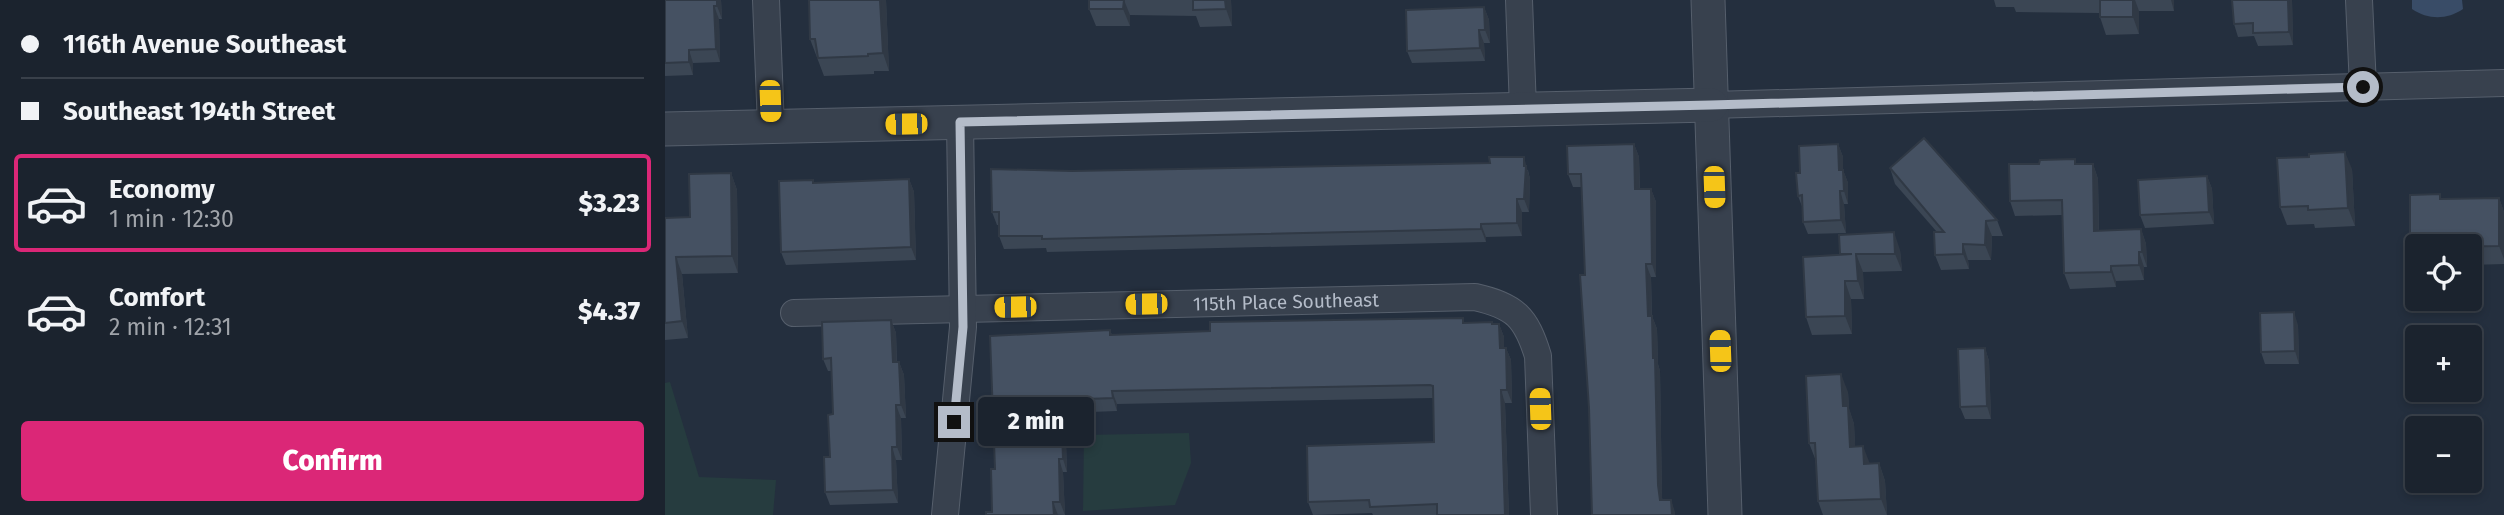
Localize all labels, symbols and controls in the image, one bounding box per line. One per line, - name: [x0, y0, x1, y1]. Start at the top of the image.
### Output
- text: 116th Avenue Southeast: [63, 29, 346, 60]
- route start: [2347, 71, 2379, 103]
- car: [759, 80, 782, 122]
- text: Southeast 194th Street: [63, 96, 335, 127]
- car: [885, 113, 928, 135]
- car: [1703, 166, 1726, 208]
- icon: car: [25, 172, 88, 235]
- text: Economy: [109, 174, 215, 205]
- text: $3.23: [579, 188, 640, 219]
- text: 1 min · 12:30: [109, 205, 234, 233]
- map controls: [2405, 234, 2482, 493]
- button: locate: [2405, 234, 2482, 311]
- icon: car: [25, 280, 88, 343]
- text: Comfort: [109, 282, 205, 313]
- street label: 115th Place Southeast: [1193, 288, 1379, 316]
- car: [1125, 293, 1168, 315]
- text: $4.37: [578, 296, 640, 327]
- car: [994, 296, 1037, 318]
- text: 2 min · 12:31: [109, 313, 232, 341]
- button: +: [2405, 325, 2482, 402]
- car: [1709, 330, 1732, 372]
- car: [1529, 388, 1552, 430]
- callout: 2 min: [979, 398, 1094, 446]
- route end: [938, 406, 970, 438]
- text: 2 min: [1008, 407, 1064, 435]
- button: −: [2405, 416, 2482, 493]
- button: Confirm: [21, 421, 644, 501]

